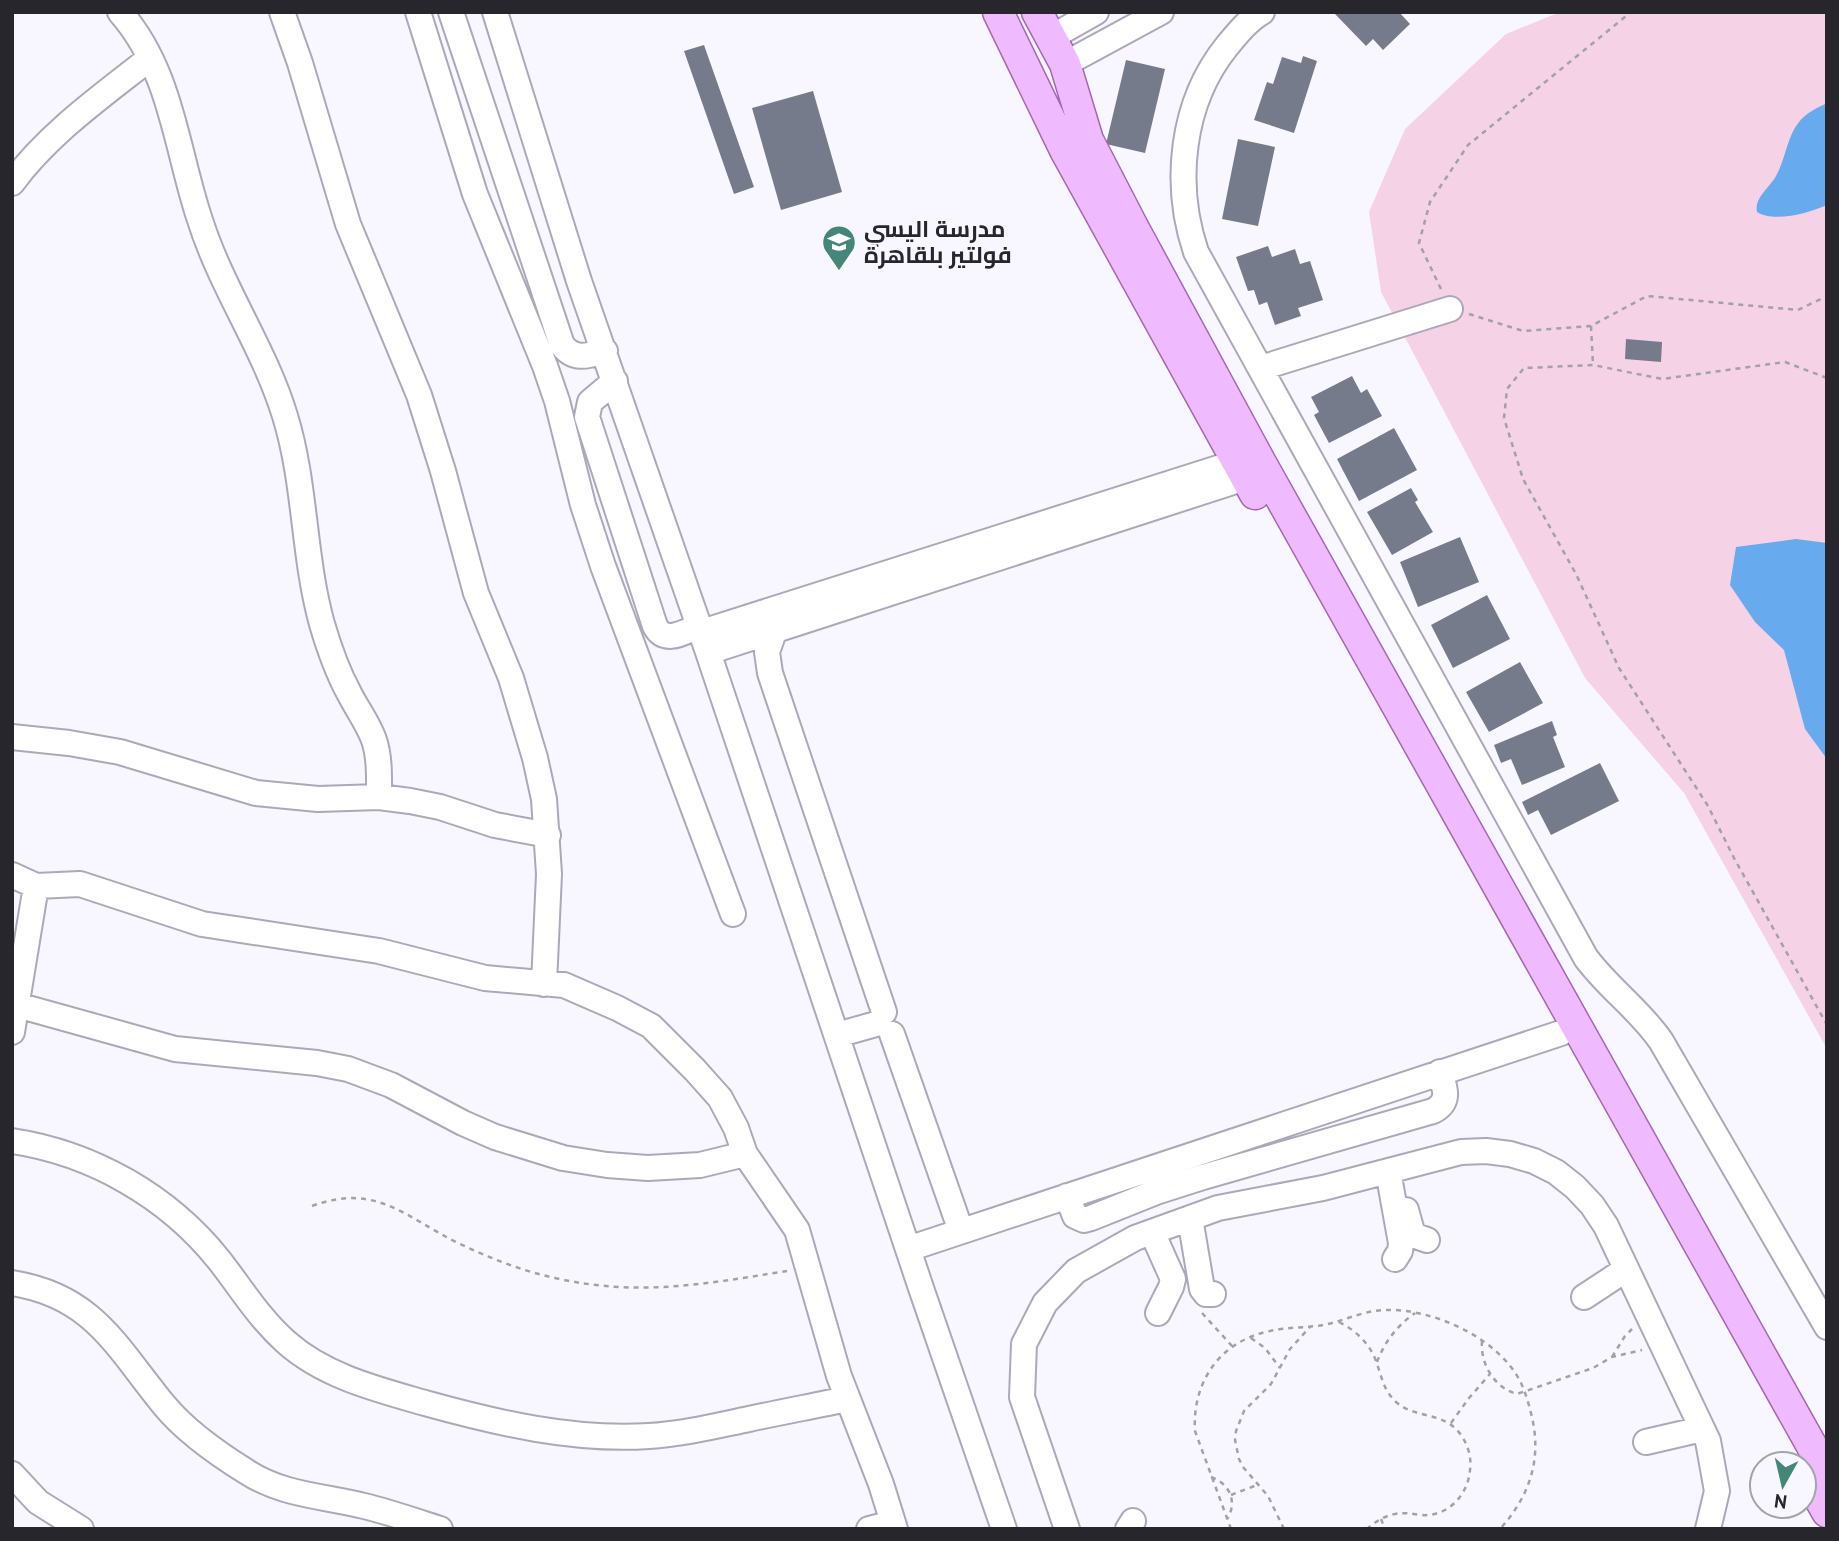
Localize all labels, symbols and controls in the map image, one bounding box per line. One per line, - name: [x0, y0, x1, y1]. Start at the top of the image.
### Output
- place label: مدرسة اليسي فولتير بلقاهرة: [864, 214, 1012, 269]
- school or university icon: مدرسة اليسي فولتير بلقاهرة: [820, 223, 858, 272]
- north arrow: [1748, 1450, 1818, 1520]
- text: N: [1773, 1489, 1788, 1515]

